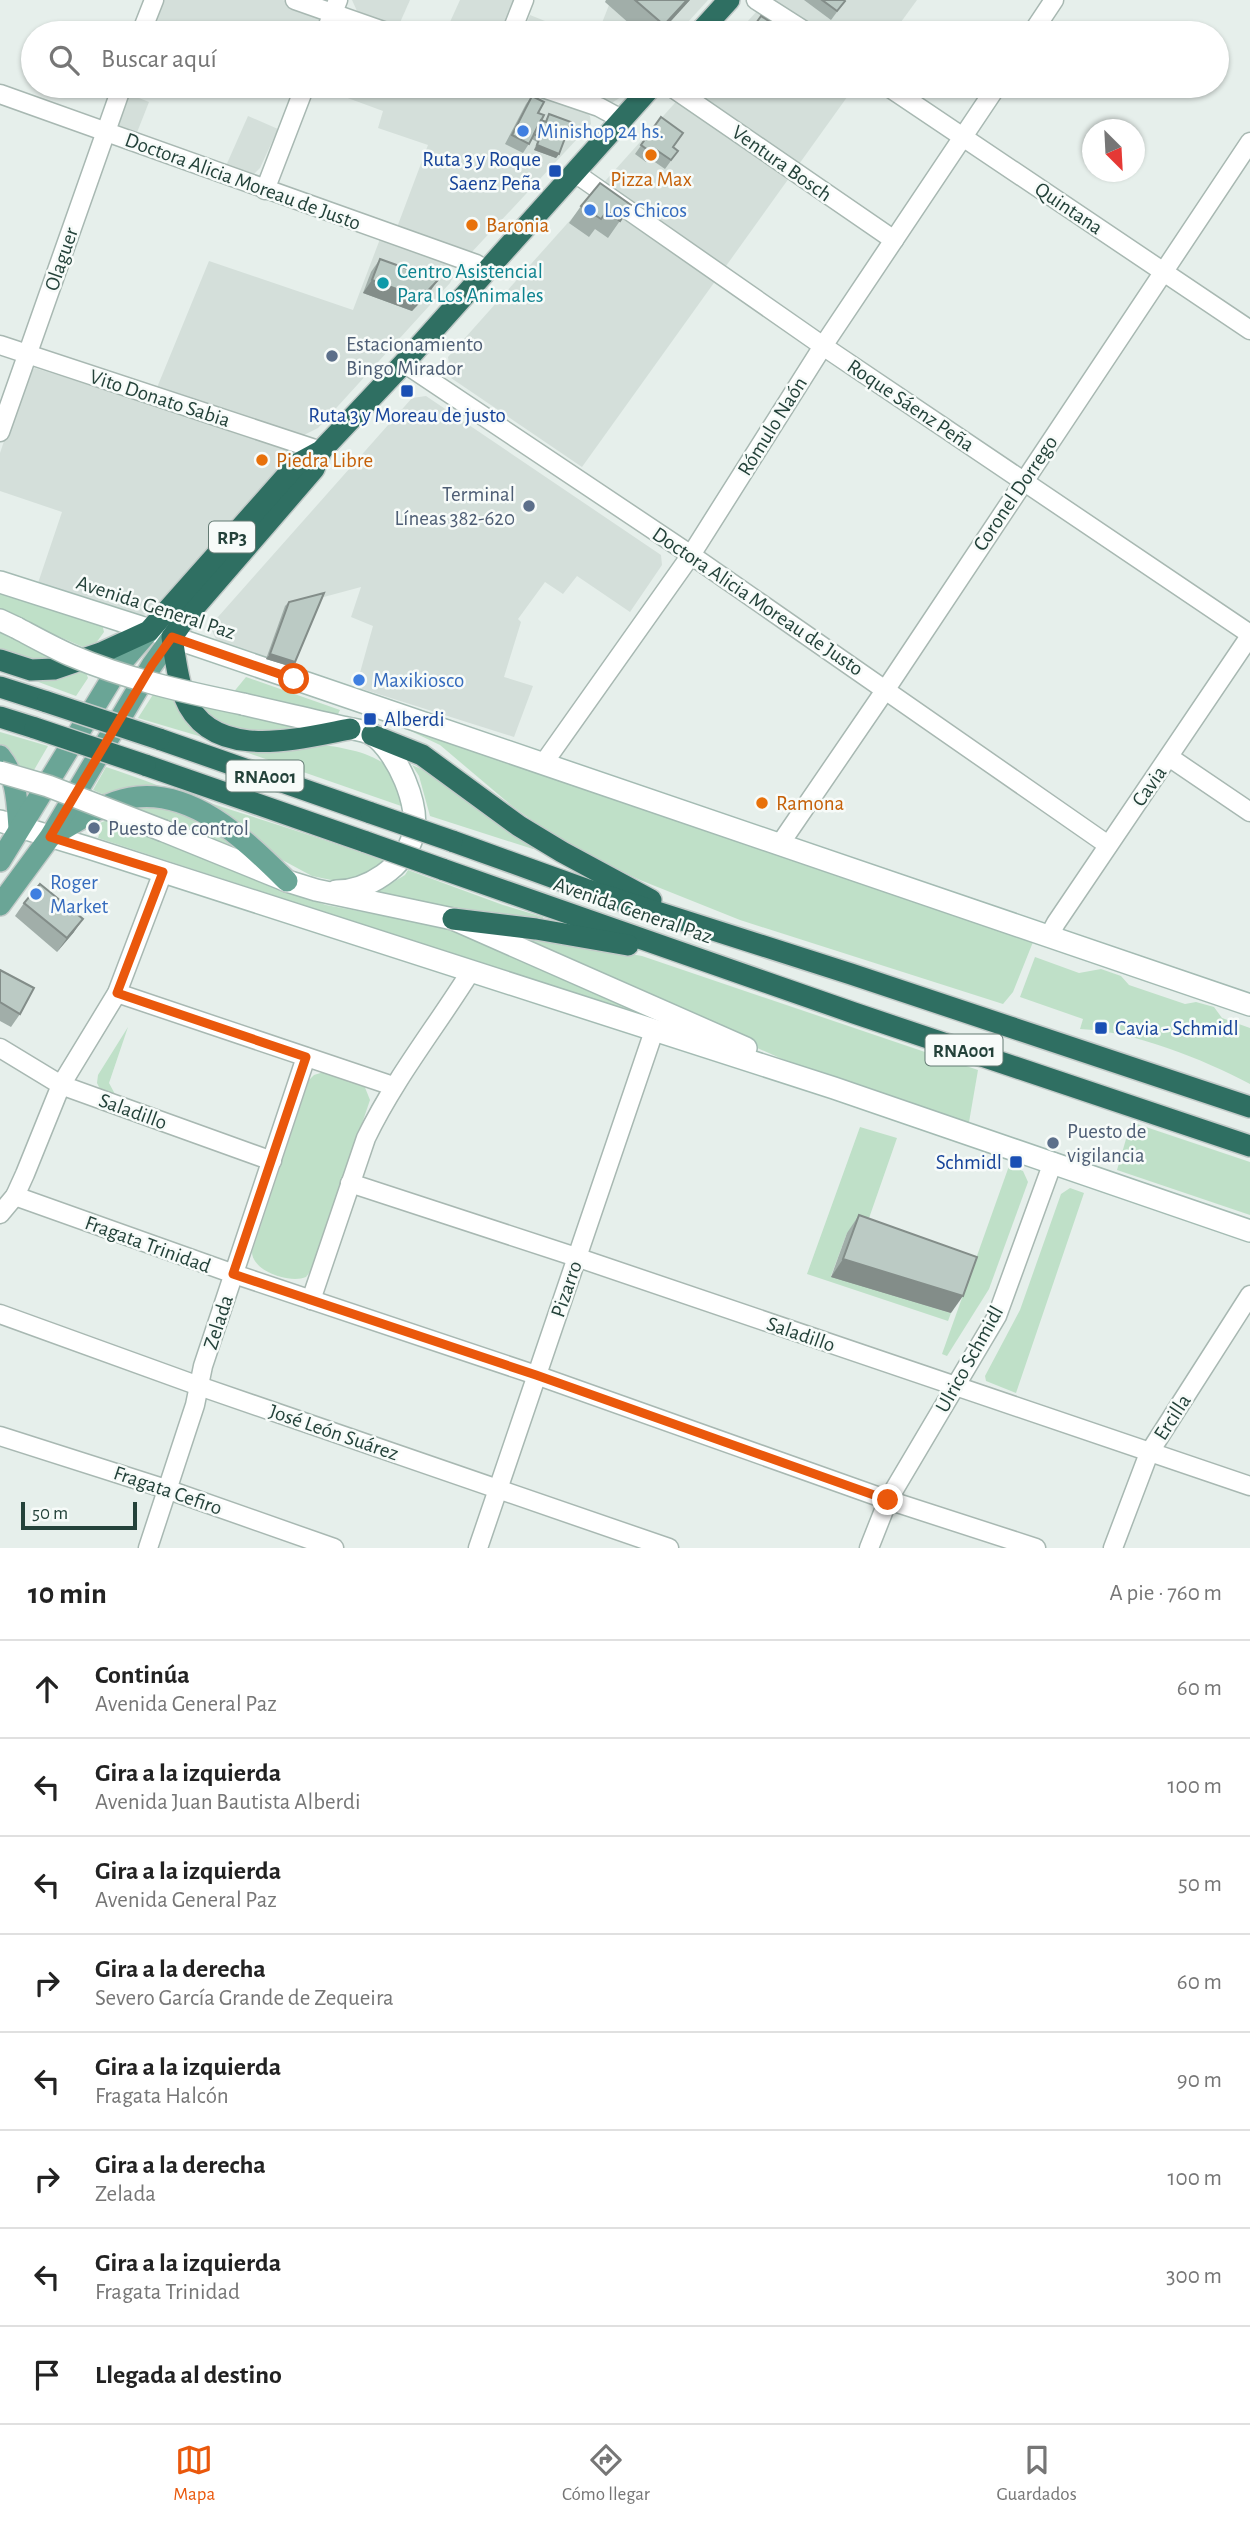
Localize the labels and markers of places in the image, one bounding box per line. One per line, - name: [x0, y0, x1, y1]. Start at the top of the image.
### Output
- place label: Minishop 24 hs.: [537, 121, 664, 142]
- marker: Minishop 24 hs.: [515, 123, 531, 139]
- marker: Pizza Max: [643, 147, 659, 163]
- place label: Ruta 3 y Roque Saenz Peña: [422, 149, 541, 194]
- marker: Ruta 3 y Roque Saenz Peña: [547, 163, 563, 179]
- place label: Pizza Max: [610, 169, 692, 190]
- place label: Los Chicos: [604, 200, 687, 221]
- marker: Los Chicos: [582, 202, 598, 218]
- place label: Baronia: [486, 215, 550, 236]
- marker: Baronia: [464, 217, 480, 233]
- place label: Centro Asistencial Para Los Animales: [397, 261, 544, 306]
- marker: Centro Asistencial Para Los Animales: [375, 275, 391, 291]
- place label: Estacionamiento Bingo Mirador: [346, 334, 483, 379]
- marker: Estacionamiento Bingo Mirador: [324, 348, 340, 364]
- marker: Ruta 3 y Moreau de justo: [399, 383, 415, 399]
- place label: Ruta 3 y Moreau de justo: [308, 405, 506, 426]
- place label: Piedra Libre: [276, 450, 373, 471]
- marker: Piedra Libre: [254, 452, 270, 468]
- place label: Terminal Líneas 382-620: [395, 484, 515, 529]
- marker: Terminal Líneas 382-620: [521, 498, 537, 514]
- place label: Maxikiosco: [373, 670, 464, 691]
- marker: Maxikiosco: [351, 672, 367, 688]
- place label: Alberdi: [384, 709, 445, 730]
- marker: Alberdi: [362, 711, 378, 727]
- place label: Ramona: [776, 793, 844, 814]
- marker: Ramona: [754, 795, 770, 811]
- place label: Puesto de control: [108, 818, 249, 839]
- marker: Puesto de control: [86, 820, 102, 836]
- place label: Roger Market: [50, 872, 109, 917]
- marker: Roger Market: [28, 886, 44, 902]
- place label: Cavia - Schmidl: [1115, 1018, 1239, 1039]
- marker: Cavia - Schmidl: [1093, 1020, 1109, 1036]
- place label: Puesto de vigilancia: [1067, 1121, 1147, 1166]
- marker: Puesto de vigilancia: [1045, 1135, 1061, 1151]
- place label: Schmidl: [936, 1152, 1002, 1173]
- marker: Schmidl: [1008, 1154, 1024, 1170]

